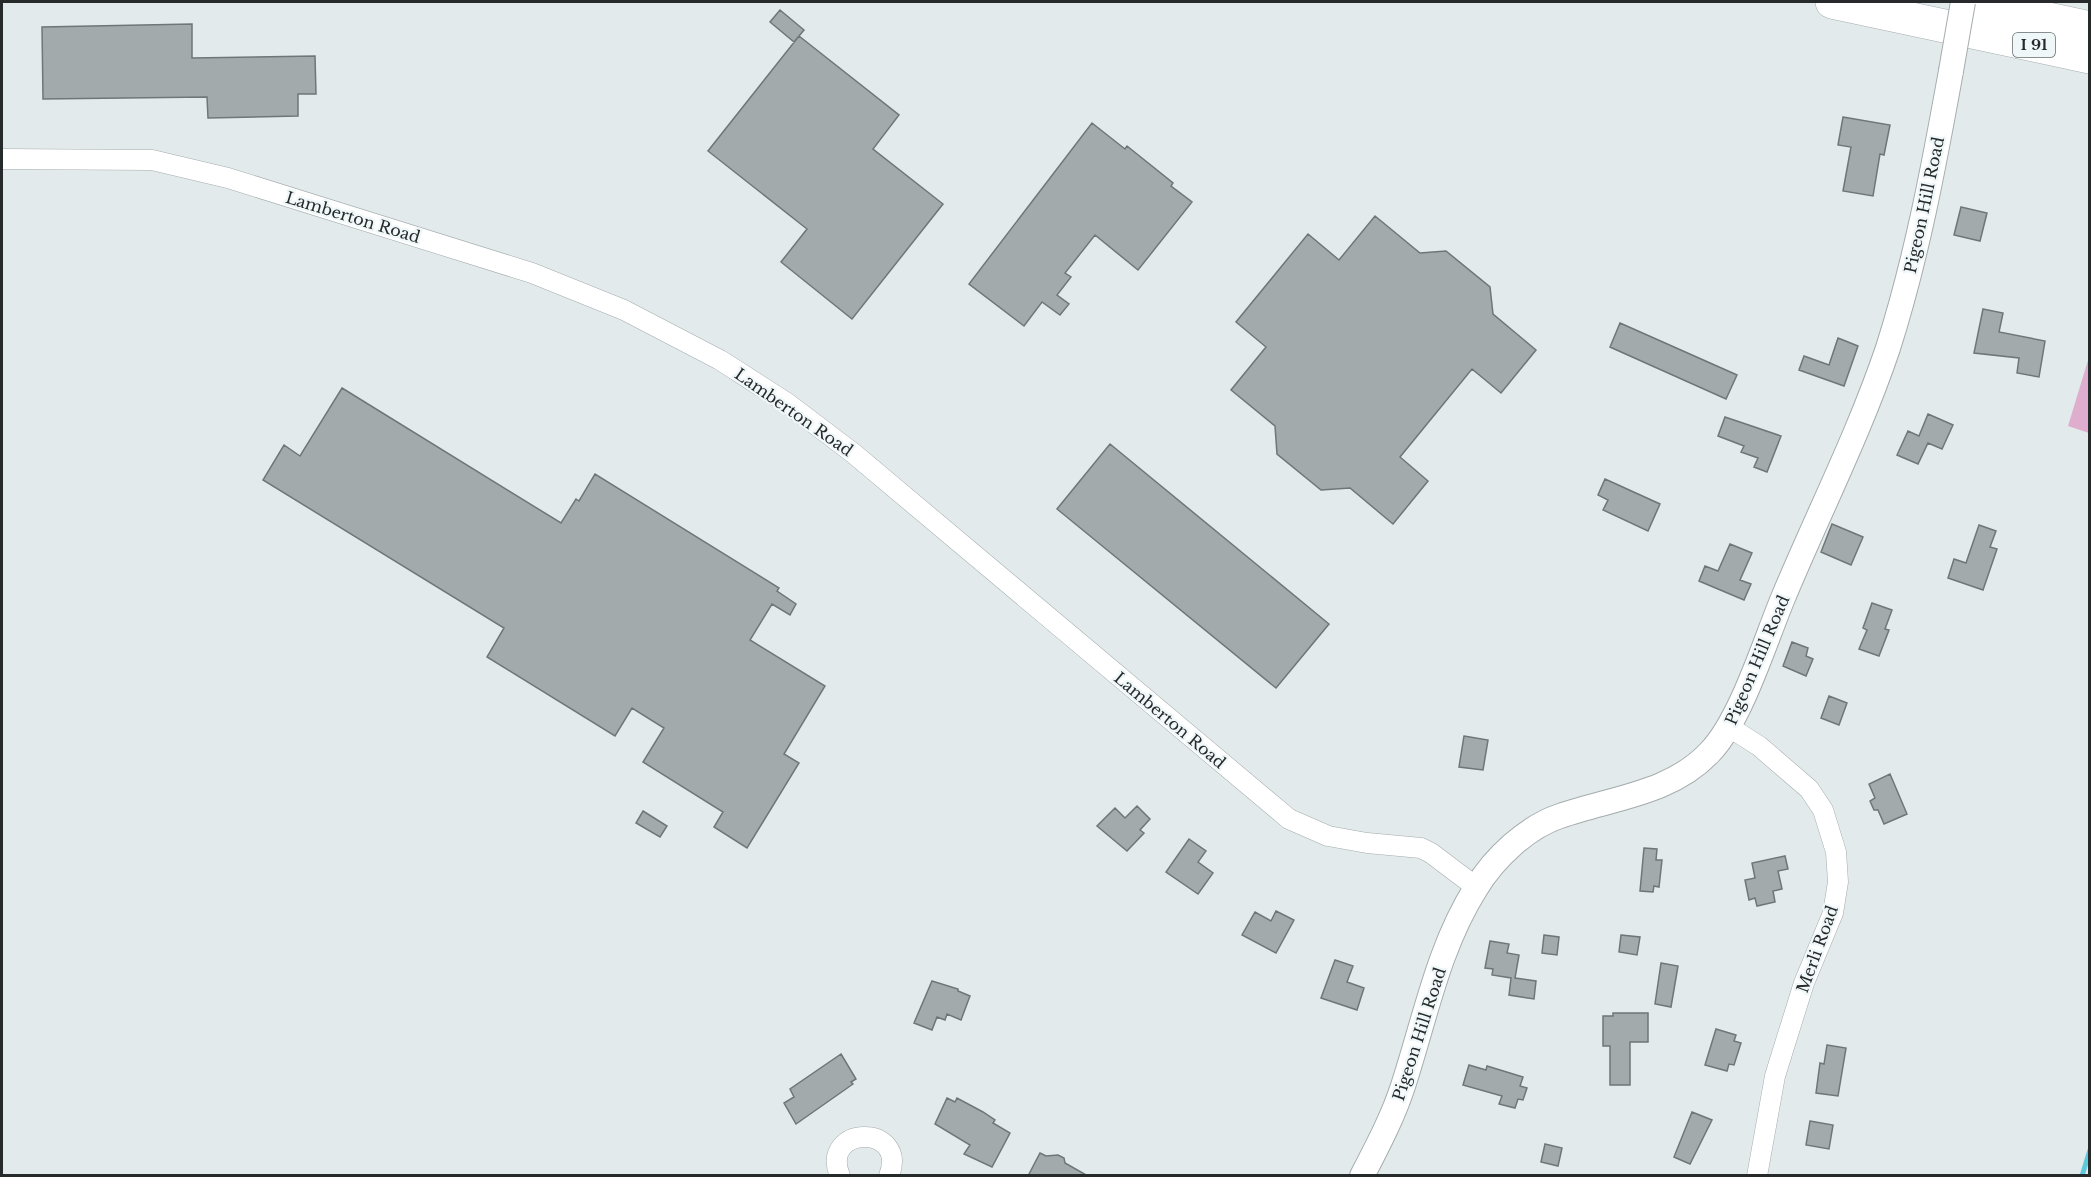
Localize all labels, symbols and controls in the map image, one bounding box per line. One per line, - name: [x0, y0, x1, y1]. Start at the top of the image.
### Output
- road number: I 91: [2013, 33, 2055, 57]
- street label: Pigeon Hill Road: [1900, 135, 1948, 275]
- street label: Lamberton Road: [283, 187, 423, 247]
- street label: Lamberton Road: [731, 364, 857, 460]
- street label: Pigeon Hill Road: [1721, 592, 1793, 728]
- street label: Lamberton Road: [1110, 667, 1230, 773]
- street label: Merli Road: [1792, 902, 1842, 995]
- street label: Pigeon Hill Road: [1388, 965, 1450, 1103]

